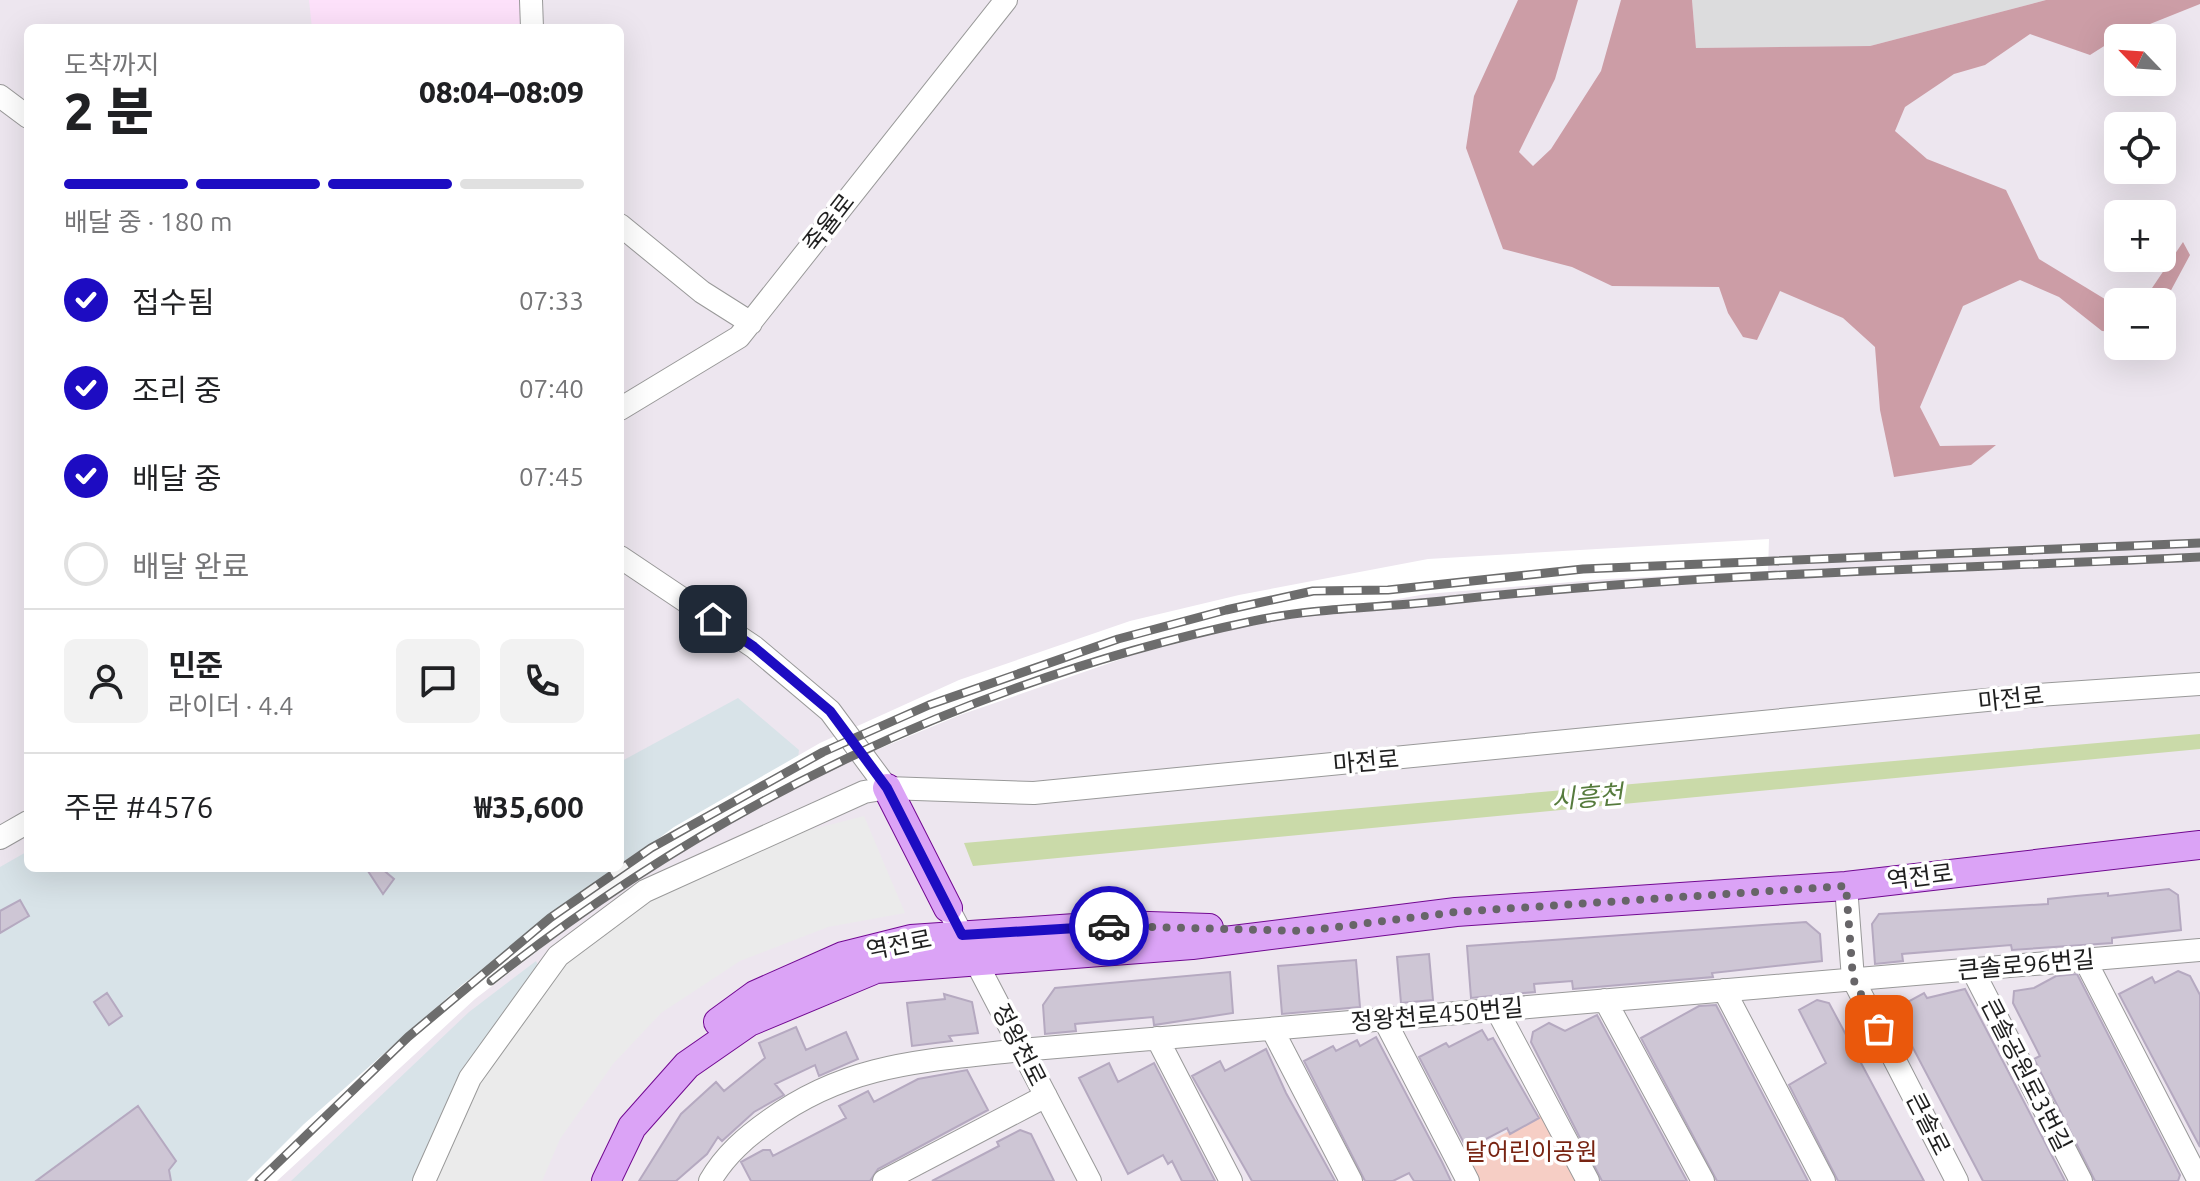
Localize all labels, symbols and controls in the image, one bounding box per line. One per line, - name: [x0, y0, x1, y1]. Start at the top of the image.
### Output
- north arrow: [2104, 24, 2176, 96]
- map controls: [2104, 24, 2176, 360]
- text: 도착까지: [64, 50, 160, 79]
- text: 08:04–08:09: [419, 75, 584, 109]
- text: 2 분: [64, 82, 154, 140]
- button: locate: [2104, 112, 2176, 184]
- street label: 죽율로: [798, 188, 860, 257]
- button: +: [2104, 200, 2176, 272]
- text: 배달 중 · 180 m: [64, 207, 232, 236]
- icon: check: [64, 278, 108, 322]
- text: 접수됨: [132, 285, 215, 319]
- text: 07:33: [519, 286, 584, 315]
- button: −: [2104, 288, 2176, 360]
- icon: check: [64, 366, 108, 410]
- text: 조리 중: [132, 373, 222, 407]
- text: 07:40: [519, 374, 584, 403]
- icon: check: [64, 454, 108, 498]
- text: 배달 중: [132, 461, 222, 495]
- text: 07:45: [519, 462, 584, 491]
- text: 배달 완료: [132, 549, 249, 583]
- pin: [679, 585, 747, 653]
- icon: home: [691, 597, 735, 641]
- button: person: [64, 639, 148, 723]
- button: chat: [396, 639, 480, 723]
- button: phone: [500, 639, 584, 723]
- text: 민준: [168, 648, 223, 682]
- street label: 마전로: [1977, 682, 2045, 715]
- text: 라이더 · 4.4: [168, 691, 294, 720]
- street label: 마전로: [1332, 745, 1400, 778]
- water label: 시흥천: [1550, 779, 1627, 814]
- text: 주문 #4576: [64, 790, 214, 824]
- text: ₩35,600: [474, 790, 584, 824]
- street label: 역전로: [1885, 859, 1954, 894]
- courier: [1069, 886, 1149, 966]
- icon: car: [1087, 904, 1131, 948]
- street label: 역전로: [864, 925, 934, 964]
- street label: 큰솔로96번길: [1956, 945, 2096, 984]
- street label: 정왕천로450번길: [1350, 994, 1524, 1035]
- street label: 큰솔공원로3번길: [1976, 994, 2077, 1156]
- pin: [1845, 995, 1913, 1063]
- street label: 정왕천로: [987, 999, 1052, 1090]
- icon: bag: [1857, 1007, 1901, 1051]
- street label: 큰솔로: [1901, 1088, 1956, 1159]
- park label: 달어린이공원: [1465, 1138, 1597, 1165]

